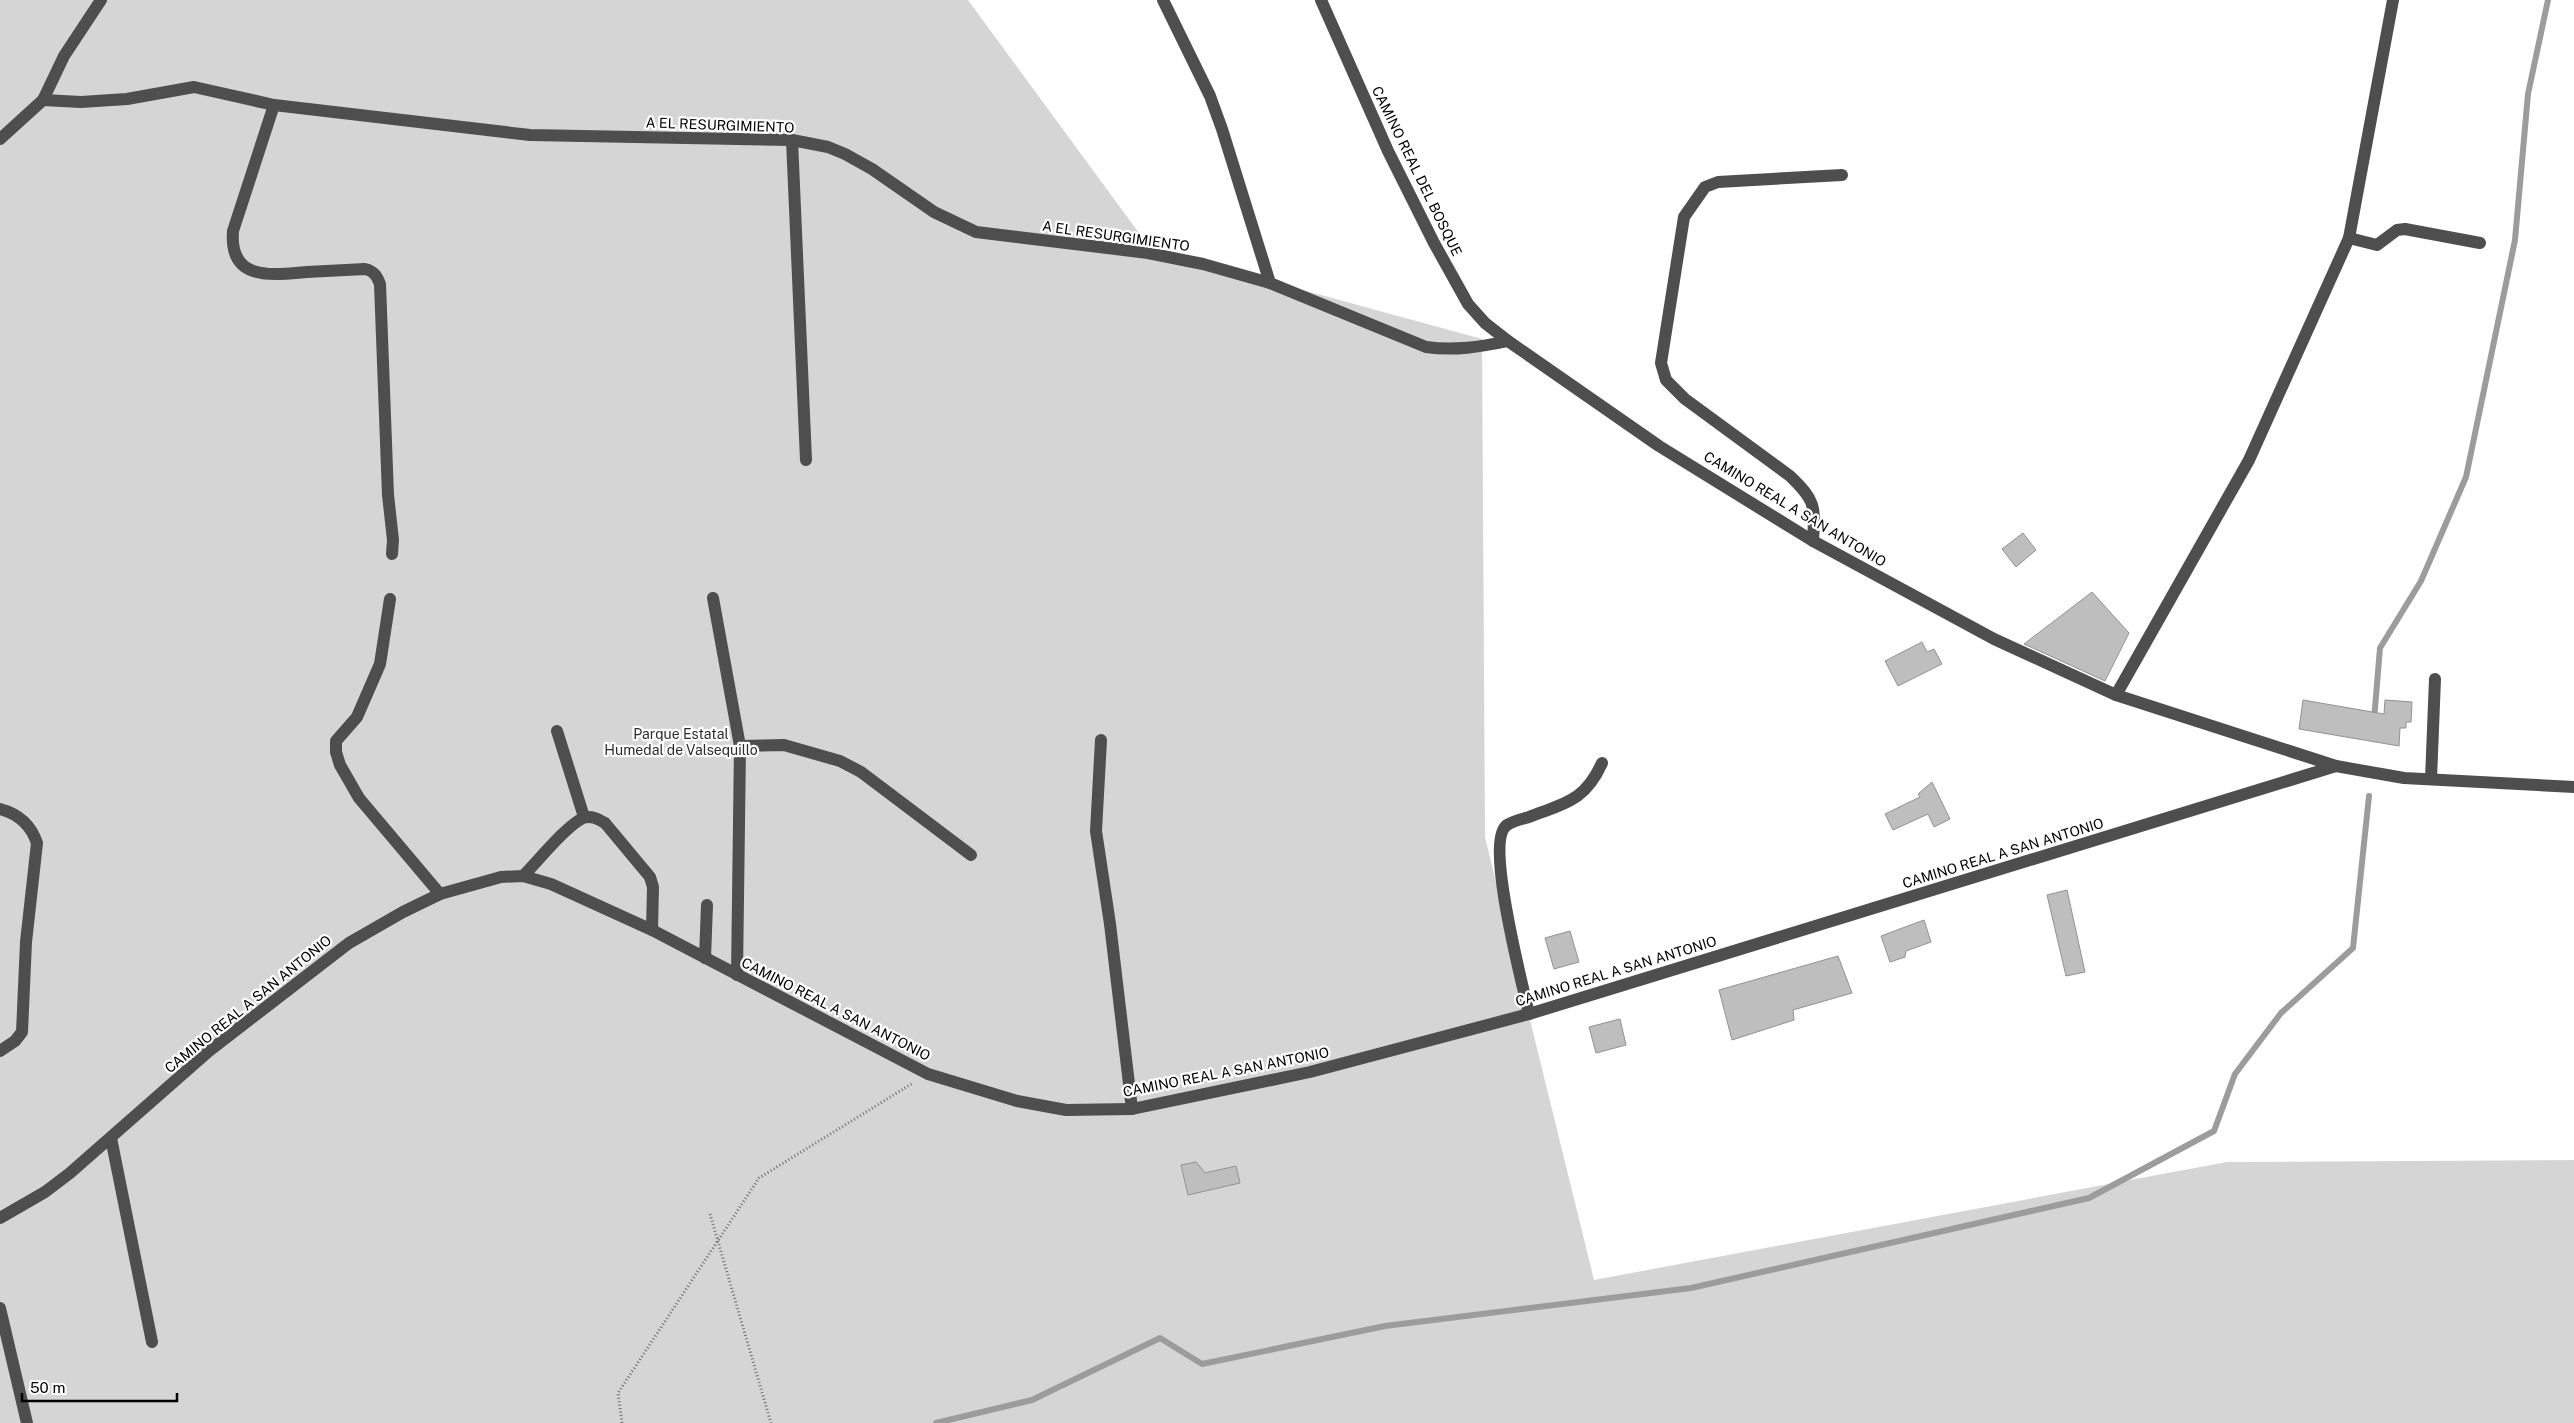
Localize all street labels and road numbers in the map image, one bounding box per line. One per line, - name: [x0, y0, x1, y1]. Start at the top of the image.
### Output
- street label: CAMINO REAL DEL BOSQUE: [1369, 83, 1465, 259]
- street label: A EL RESURGIMIENTO: [645, 114, 795, 136]
- street label: A EL RESURGIMIENTO: [1041, 218, 1191, 254]
- street label: CAMINO REAL A SAN ANTONIO: [1701, 448, 1889, 570]
- street label: CAMINO REAL A SAN ANTONIO: [1900, 815, 2106, 891]
- street label: CAMINO REAL A SAN ANTONIO: [161, 932, 335, 1076]
- street label: CAMINO REAL A SAN ANTONIO: [1513, 933, 1719, 1009]
- street label: CAMINO REAL A SAN ANTONIO: [739, 954, 933, 1064]
- street label: CAMINO REAL A SAN ANTONIO: [1122, 1044, 1330, 1100]

